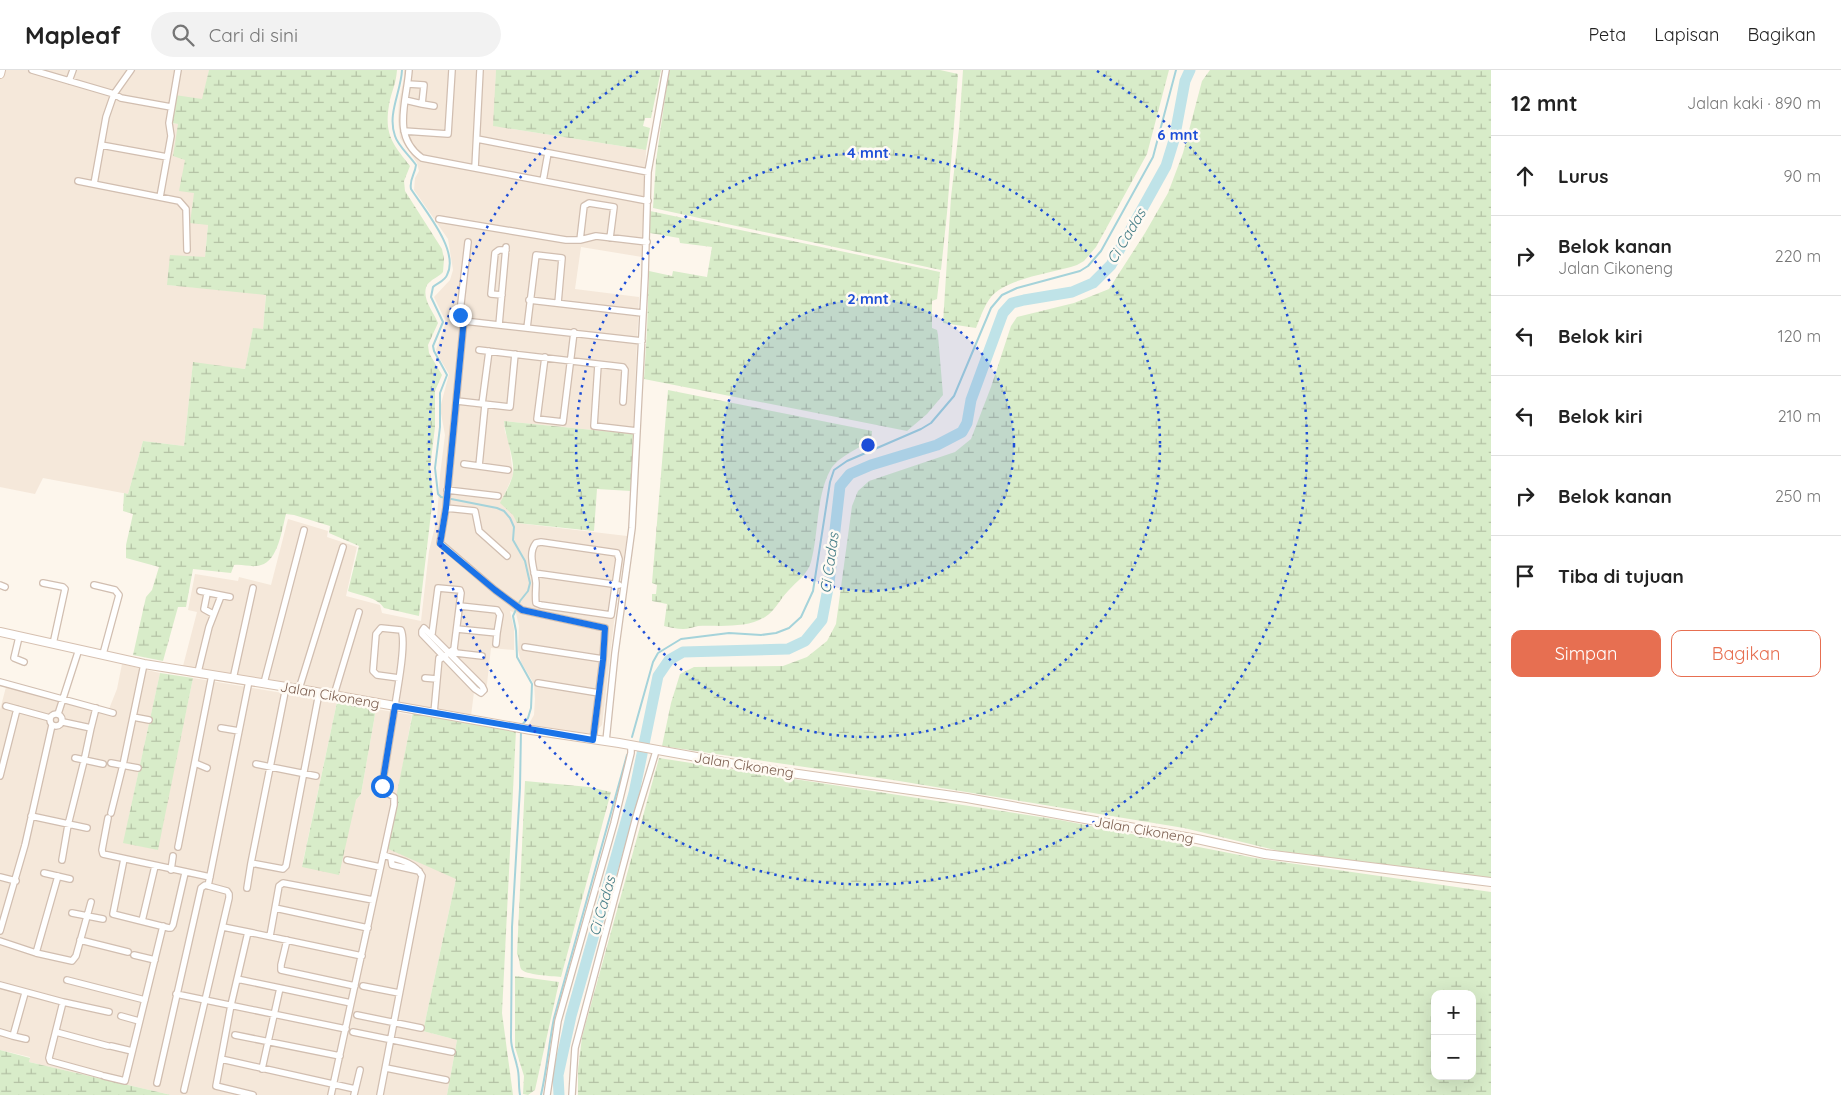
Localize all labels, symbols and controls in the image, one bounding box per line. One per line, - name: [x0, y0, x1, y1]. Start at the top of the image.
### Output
- search box: [151, 12, 501, 57]
- text: Mapleaf: [25, 20, 121, 50]
- icon: search: [169, 21, 197, 49]
- text: Cari di sini: [209, 23, 298, 47]
- text: Peta: [1589, 23, 1626, 46]
- text: Lapisan: [1654, 23, 1719, 46]
- text: Bagikan: [1747, 23, 1816, 46]
- text: 12 mnt: [1511, 90, 1577, 116]
- text: Jalan kaki · 890 m: [1687, 93, 1821, 113]
- text: 6 mnt: [1157, 125, 1199, 144]
- text: 4 mnt: [847, 143, 889, 162]
- icon: ahead: [1511, 162, 1539, 190]
- text: Lurus: [1558, 164, 1608, 188]
- text: 90 m: [1784, 166, 1821, 186]
- water label: Ci Cadas: [1102, 204, 1150, 267]
- text: Belok kanan: [1558, 234, 1672, 258]
- icon: right: [1511, 242, 1539, 270]
- text: 220 m: [1775, 246, 1821, 266]
- text: Jalan Cikoneng: [1558, 258, 1673, 278]
- text: 2 mnt: [847, 289, 889, 308]
- route end: [449, 304, 472, 327]
- icon: left: [1511, 322, 1539, 350]
- text: Belok kiri: [1558, 324, 1643, 348]
- text: 120 m: [1778, 326, 1821, 346]
- icon: left: [1511, 402, 1539, 430]
- text: Belok kiri: [1558, 404, 1643, 428]
- text: 210 m: [1778, 406, 1821, 426]
- centre of rings: [859, 436, 877, 454]
- icon: right: [1511, 482, 1539, 510]
- text: Belok kanan: [1558, 484, 1672, 508]
- text: 250 m: [1775, 486, 1821, 506]
- water label: Ci Cadas: [815, 530, 843, 595]
- icon: arrive: [1511, 562, 1539, 590]
- text: Tiba di tujuan: [1558, 564, 1684, 588]
- button: Simpan: [1511, 630, 1661, 677]
- button: Bagikan: [1671, 630, 1821, 677]
- street label: Jalan Cikoneng: [279, 677, 381, 713]
- street label: Jalan Cikoneng: [693, 748, 795, 782]
- route start: [371, 775, 394, 798]
- street label: Jalan Cikoneng: [1093, 812, 1195, 848]
- water label: Ci Cadas: [584, 873, 620, 938]
- map controls: [1431, 990, 1476, 1080]
- button: +: [1431, 990, 1476, 1035]
- button: −: [1431, 1035, 1476, 1080]

